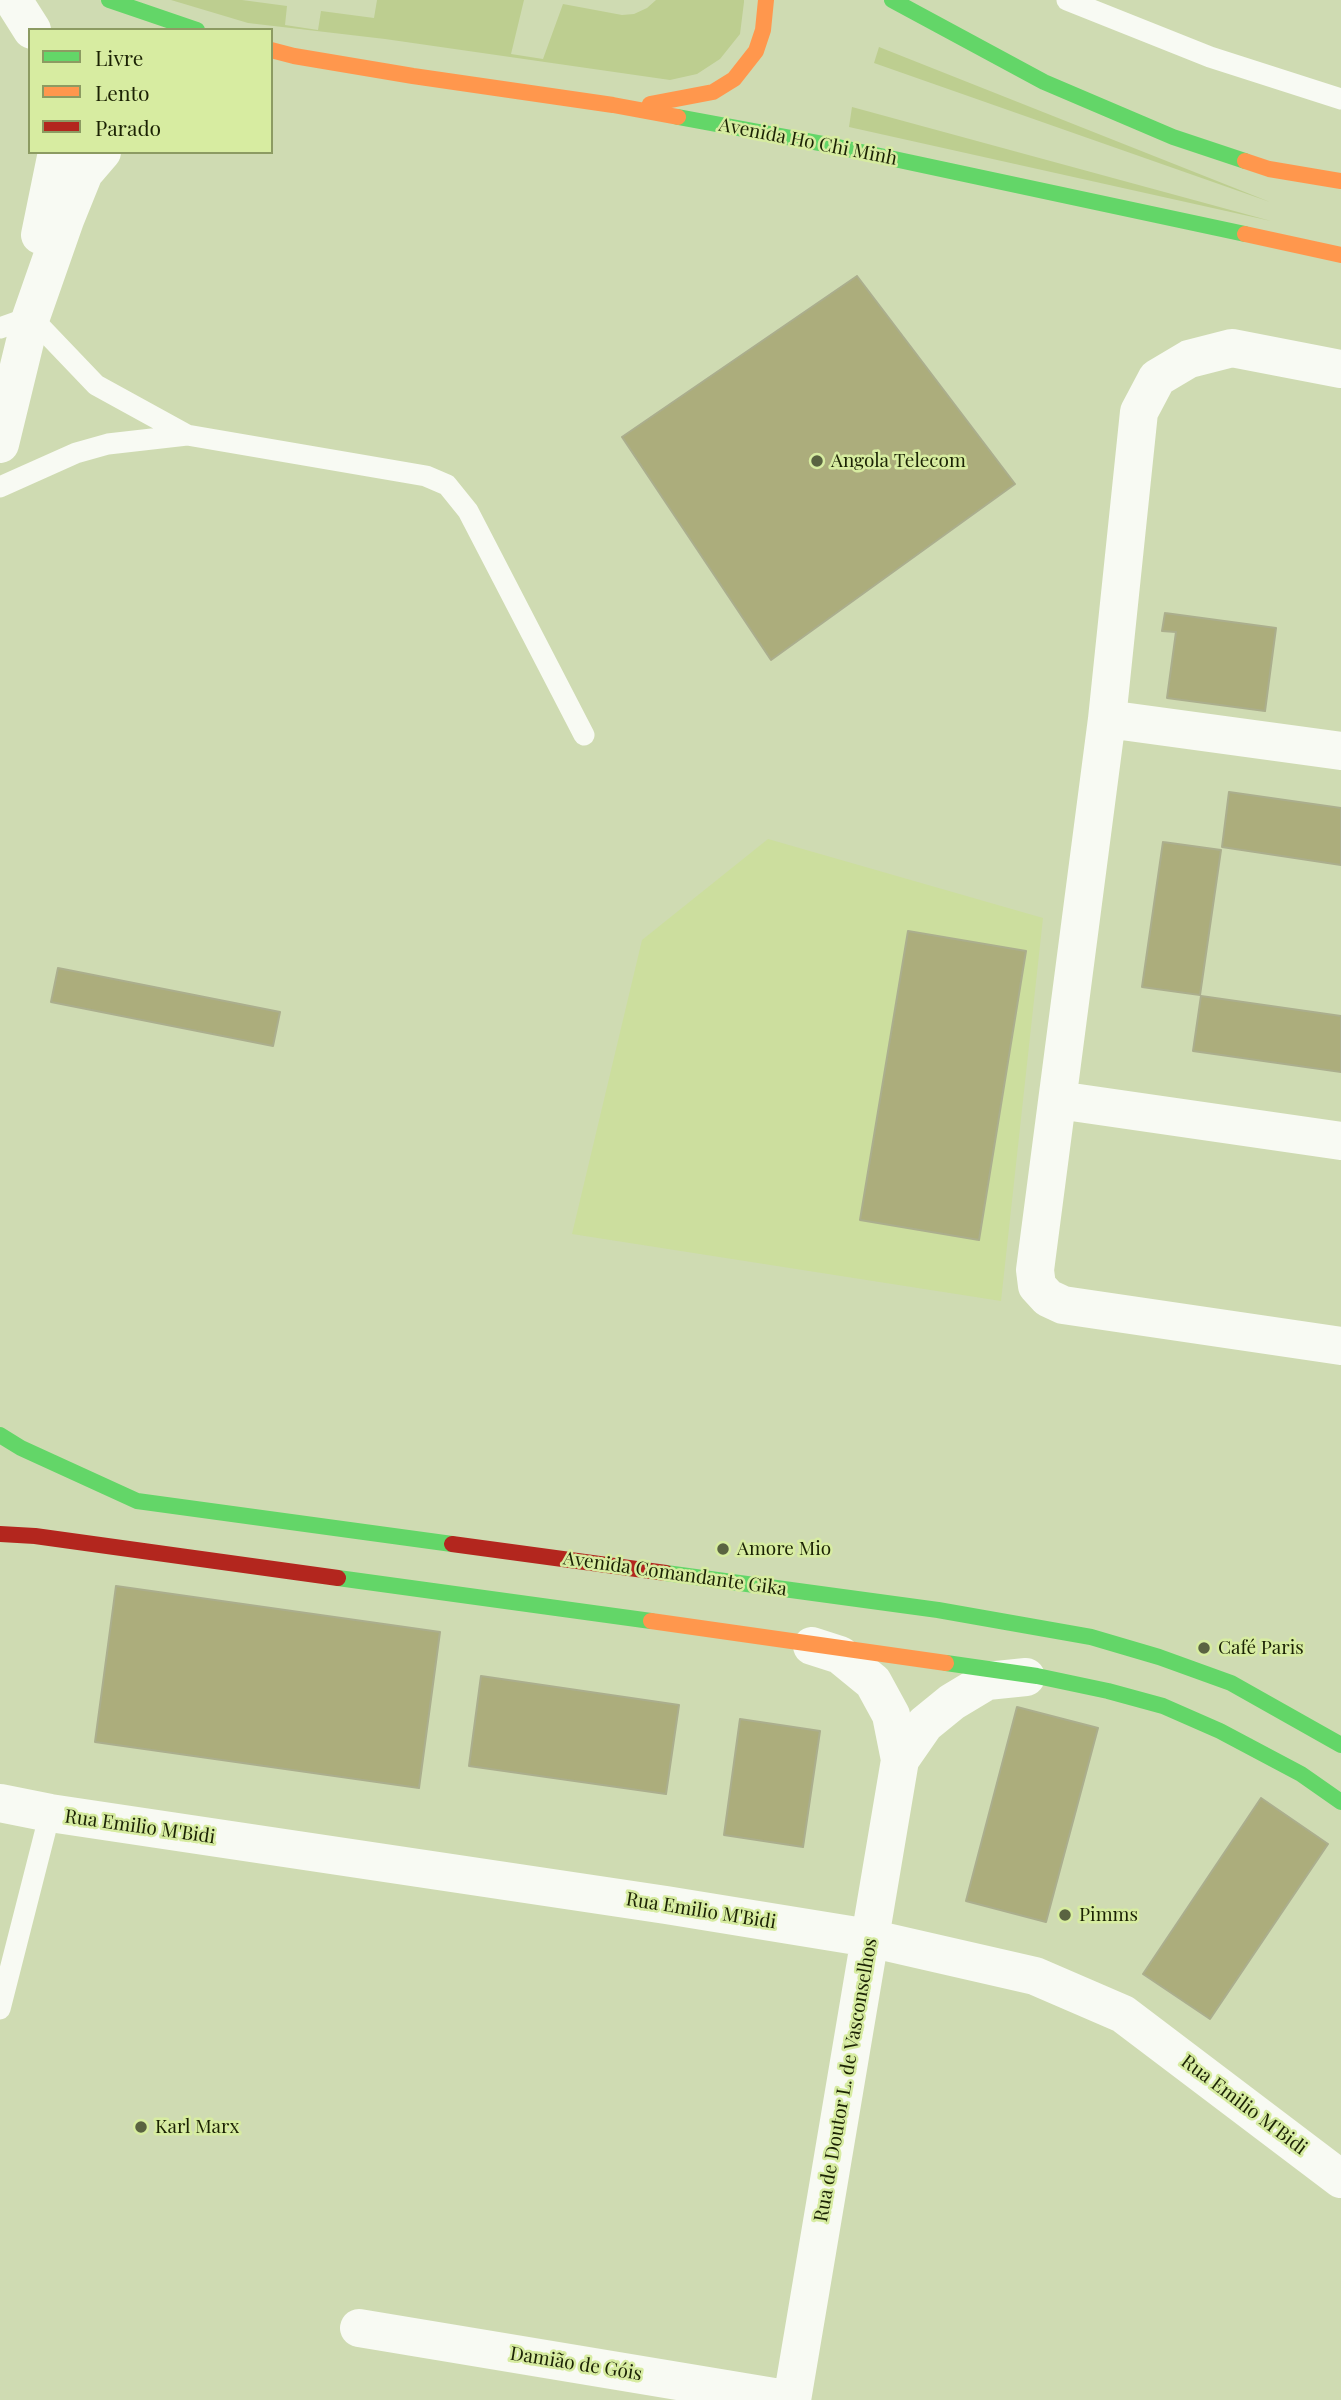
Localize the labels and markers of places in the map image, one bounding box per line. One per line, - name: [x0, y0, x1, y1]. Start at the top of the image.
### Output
- place label: Angola Telecom: [831, 450, 966, 472]
- marker: Angola Telecom: [809, 453, 825, 469]
- place label: Amore Mio: [737, 1538, 831, 1560]
- marker: Amore Mio: [715, 1541, 731, 1557]
- place label: Café Paris: [1218, 1637, 1304, 1659]
- marker: Café Paris: [1196, 1640, 1212, 1656]
- place label: Pimms: [1079, 1904, 1138, 1926]
- marker: Pimms: [1057, 1907, 1073, 1923]
- place label: Karl Marx: [155, 2116, 239, 2138]
- marker: Karl Marx: [133, 2119, 149, 2135]

